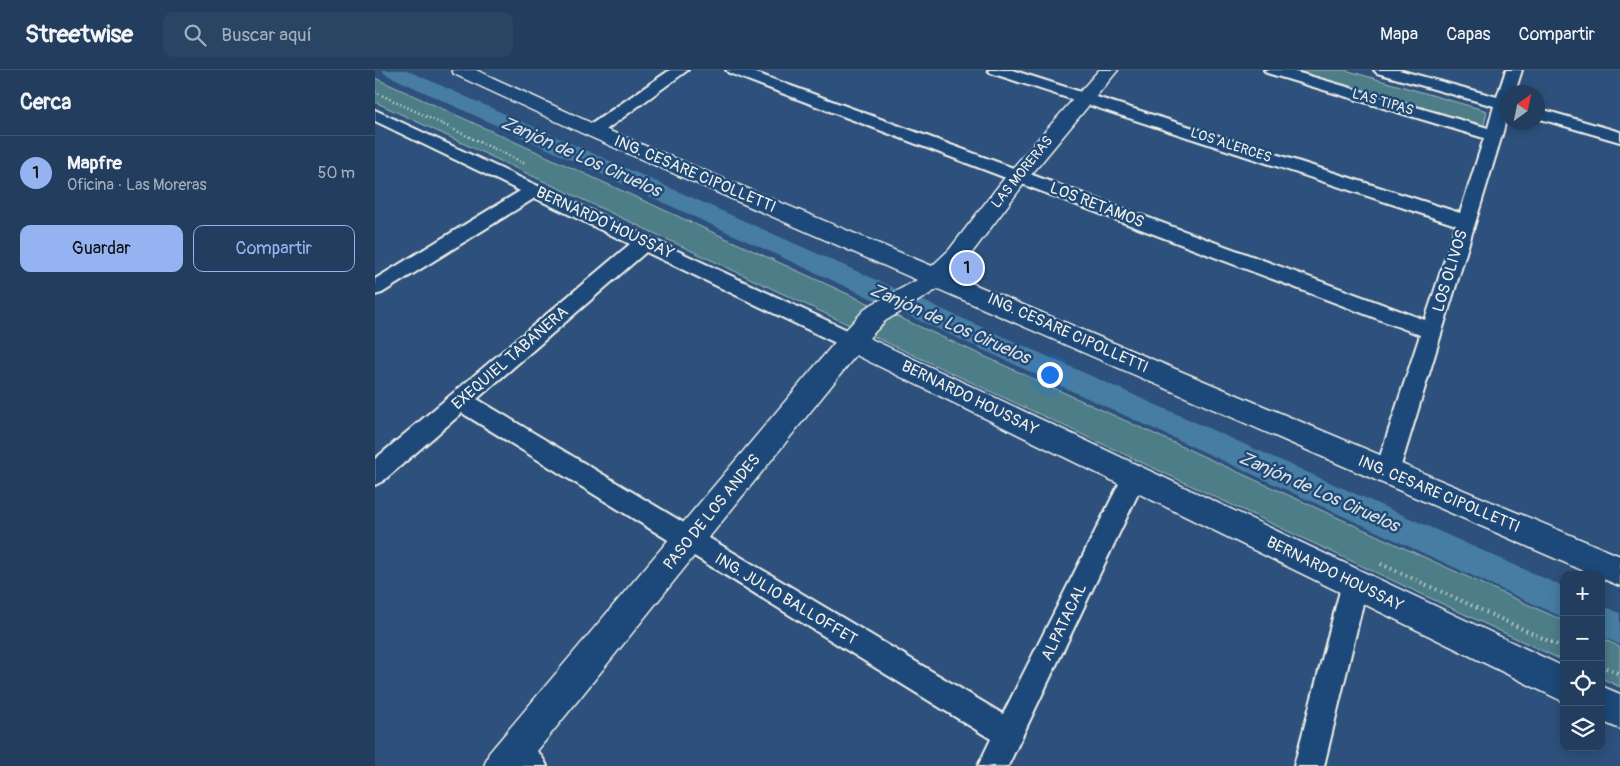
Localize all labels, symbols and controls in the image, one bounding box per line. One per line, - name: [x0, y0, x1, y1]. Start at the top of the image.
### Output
- search box: [163, 12, 513, 57]
- text: Streetwise: [25, 20, 133, 49]
- icon: search: [181, 21, 209, 49]
- text: Buscar aquí: [221, 23, 312, 47]
- text: Mapa: [1380, 23, 1418, 46]
- text: Capas: [1446, 23, 1491, 46]
- text: Compartir: [1519, 23, 1595, 46]
- street label: LAS TIPAS: [1350, 85, 1416, 119]
- north arrow: [1500, 85, 1545, 130]
- text: Cerca: [20, 89, 71, 116]
- water label: Zanjón de Los Ciruelos: [497, 111, 666, 203]
- street label: LOS ALERCES: [1188, 124, 1274, 166]
- street label: ING. CESARE CIPOLLETTI: [611, 131, 779, 217]
- street label: LAS MORERAS: [988, 132, 1056, 212]
- text: Mapfre: [67, 151, 122, 175]
- text: 1: [33, 163, 39, 183]
- text: 50 m: [318, 163, 355, 183]
- text: Oficina · Las Moreras: [67, 175, 207, 195]
- street label: LOS RETAMOS: [1047, 178, 1147, 232]
- street label: BERNARDO HOUSSAY: [533, 182, 677, 264]
- button: Guardar: [20, 225, 183, 272]
- button: Compartir: [193, 225, 355, 272]
- street label: LOS OLIVOS: [1428, 228, 1472, 314]
- pin: 1: [951, 249, 983, 287]
- water label: Zanjón de Los Ciruelos: [866, 278, 1035, 370]
- street label: ING. CESARE CIPOLLETTI: [985, 289, 1151, 377]
- street label: EXEQUIEL TABANERA: [448, 302, 572, 414]
- street label: BERNARDO HOUSSAY: [898, 356, 1042, 440]
- your location: [1037, 362, 1063, 388]
- water label: Zanjón de Los Ciruelos: [1235, 446, 1404, 538]
- street label: PASO DE LOS ANDES: [659, 450, 765, 574]
- street label: ING. CESARE CIPOLLETTI: [1355, 451, 1523, 537]
- street label: BERNARDO HOUSSAY: [1263, 532, 1407, 616]
- street label: ING. JULIO BALLOFFET: [711, 549, 861, 649]
- map controls: [1560, 571, 1605, 751]
- button: +: [1560, 571, 1605, 616]
- street label: ALPATACAL: [1037, 580, 1091, 664]
- button: −: [1560, 616, 1605, 661]
- button: locate: [1560, 661, 1605, 706]
- button: layers: [1560, 706, 1605, 751]

